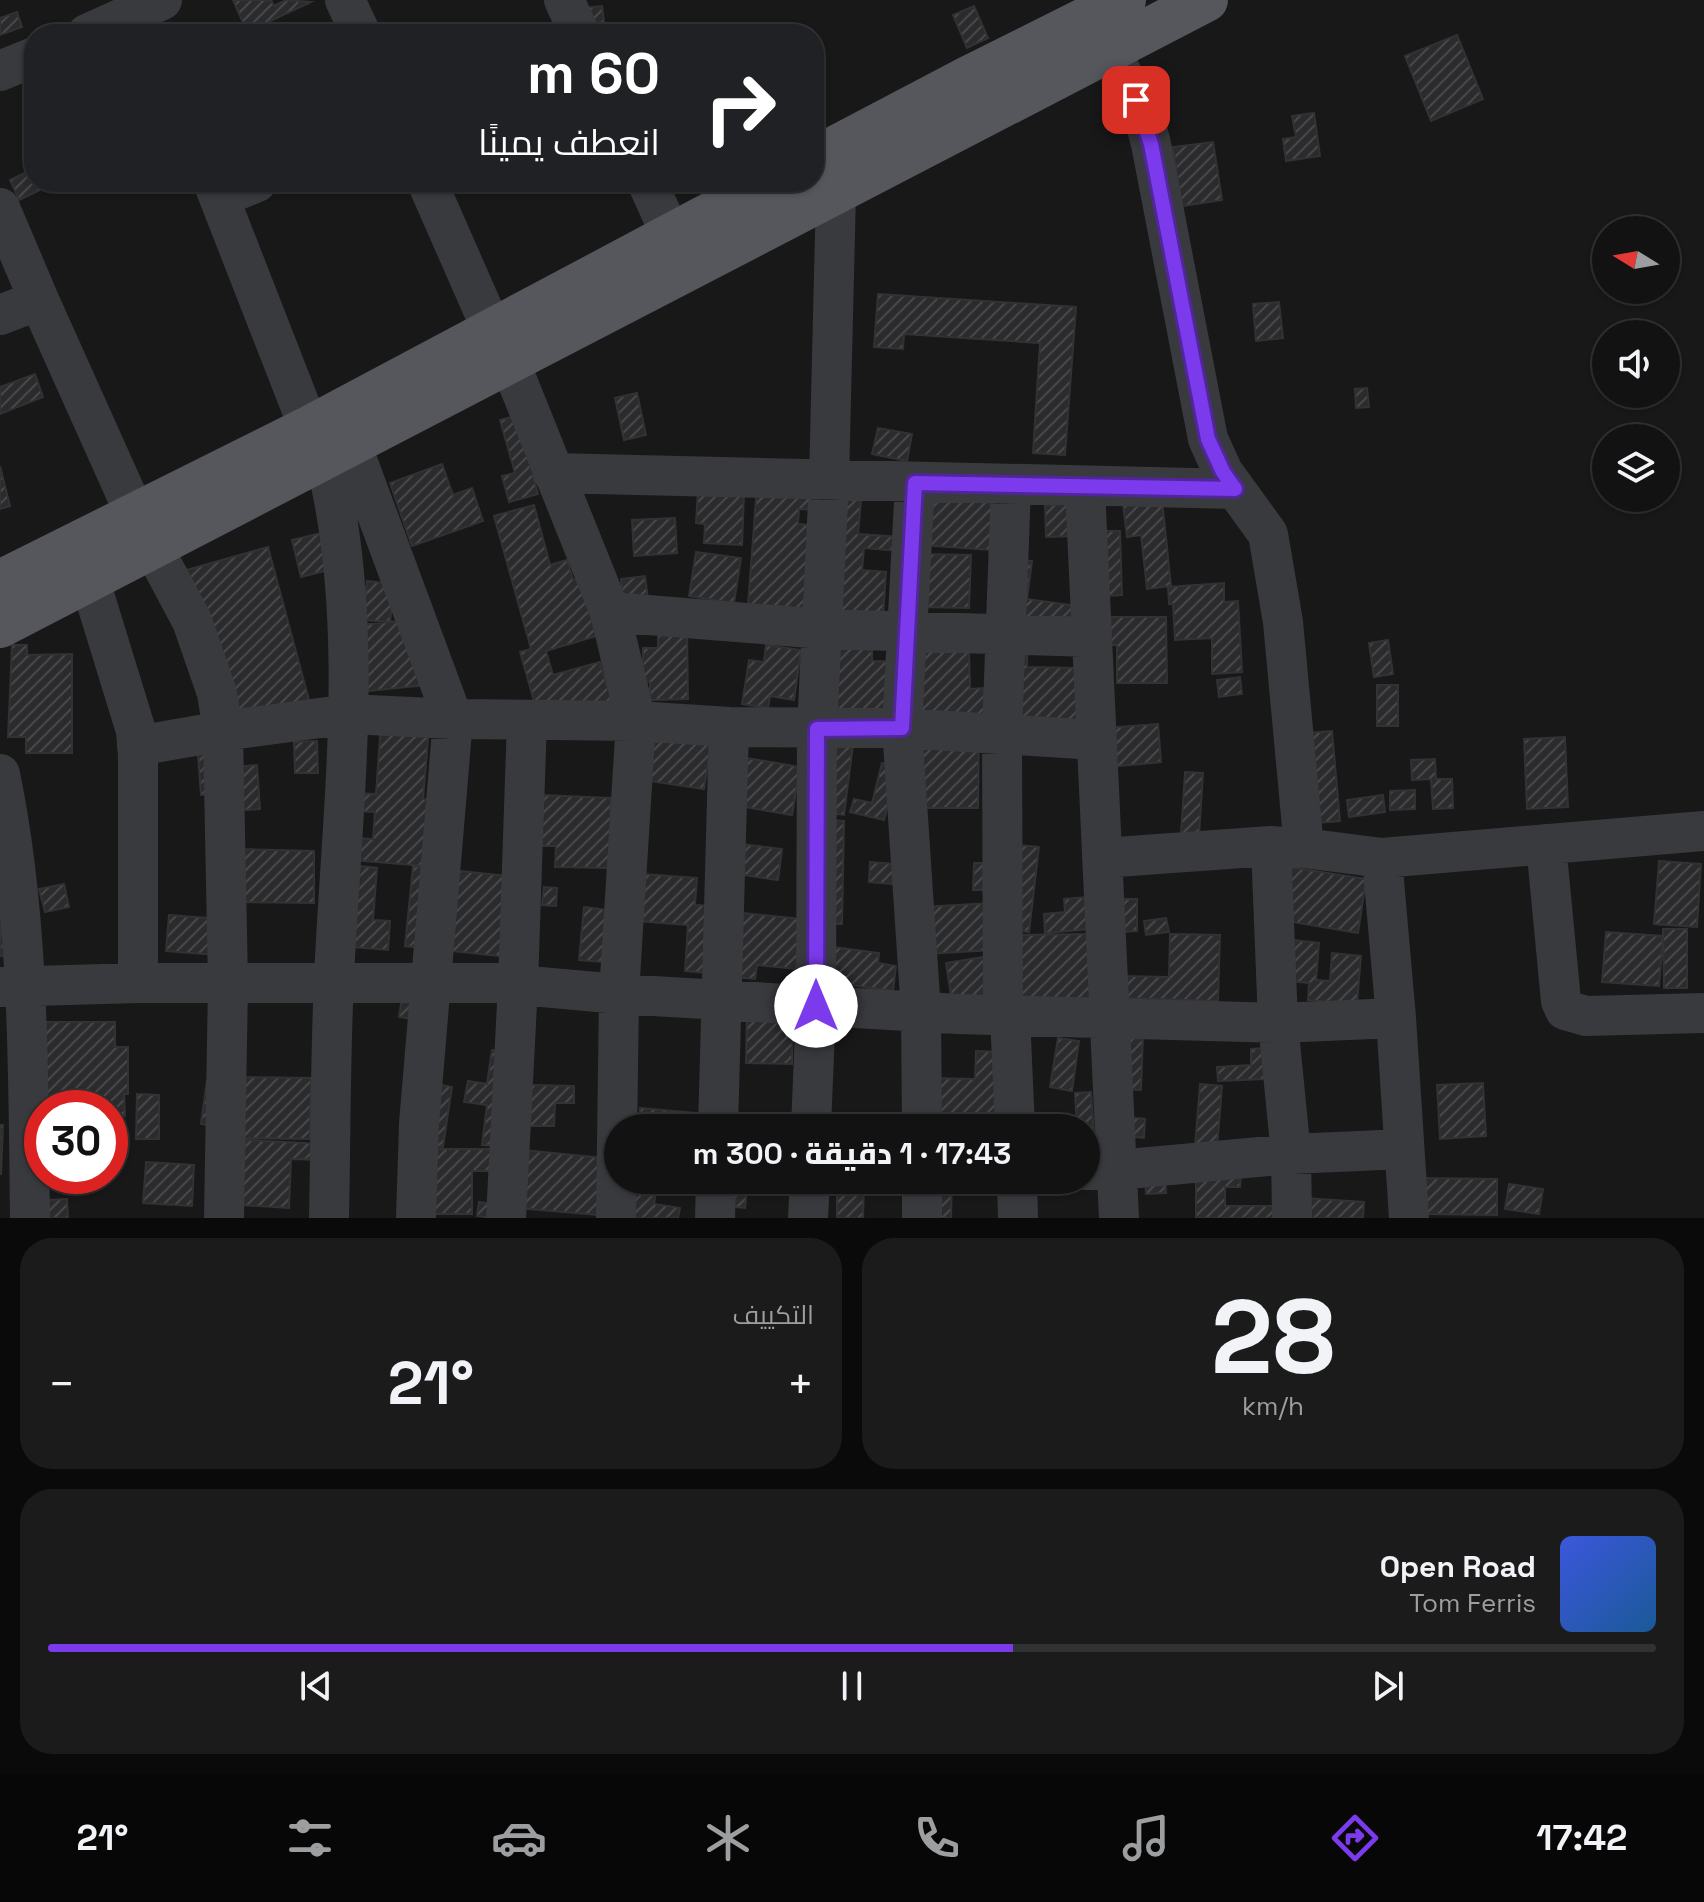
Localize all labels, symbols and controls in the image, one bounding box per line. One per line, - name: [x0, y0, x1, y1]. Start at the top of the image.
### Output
- text: 60 m: [527, 38, 660, 109]
- icon: right: [688, 56, 792, 160]
- pin: [1102, 66, 1170, 134]
- icon: arrive: [1114, 78, 1158, 122]
- text: انعطف يمينًا: [478, 120, 660, 166]
- north arrow: [1592, 216, 1680, 304]
- map controls: [1592, 216, 1680, 512]
- button: sound: [1592, 320, 1680, 408]
- button: layers: [1592, 424, 1680, 512]
- position arrow: [774, 964, 858, 1048]
- speed limit sign: 30: [24, 1090, 128, 1194]
- text: 17:43 · 1 دقيقة · 300 m: [693, 1134, 1011, 1173]
- text: 28: [1211, 1271, 1335, 1403]
- text: التكييف: [732, 1298, 814, 1332]
- text: 21°: [388, 1345, 474, 1422]
- text: −: [48, 1356, 75, 1412]
- text: +: [787, 1356, 814, 1412]
- text: km/h: [1242, 1389, 1304, 1423]
- text: Open Road: [1380, 1547, 1536, 1586]
- text: Tom Ferris: [1409, 1586, 1536, 1620]
- icon: previous: [294, 1664, 338, 1708]
- icon: pause: [830, 1664, 874, 1708]
- icon: next: [1366, 1664, 1410, 1708]
- icon: filters: [282, 1810, 338, 1866]
- icon: car: [491, 1810, 547, 1866]
- icon: climate: [700, 1810, 756, 1866]
- icon: phone: [909, 1810, 965, 1866]
- icon: music: [1118, 1810, 1174, 1866]
- icon: directions: [1327, 1810, 1383, 1866]
- text: 21°: [77, 1815, 128, 1861]
- text: 17:42: [1536, 1815, 1627, 1861]

